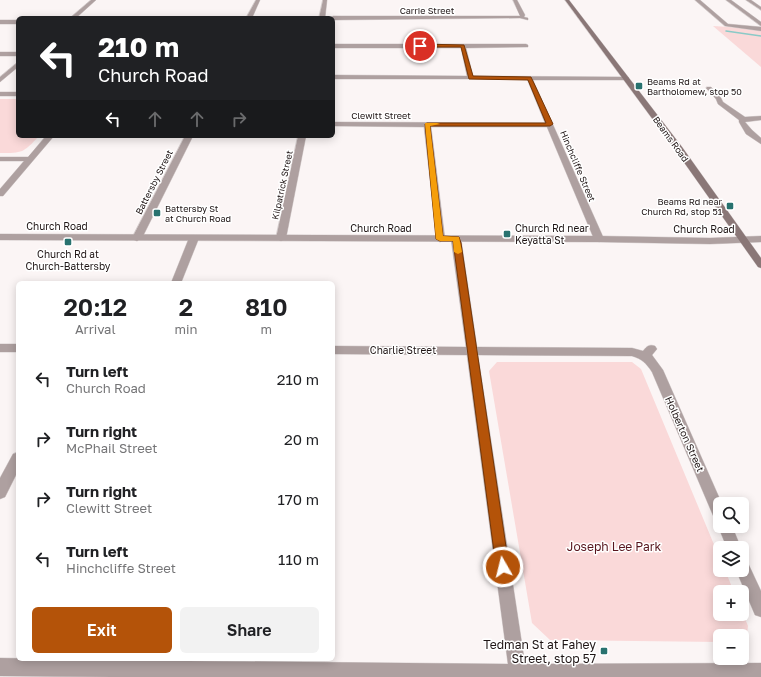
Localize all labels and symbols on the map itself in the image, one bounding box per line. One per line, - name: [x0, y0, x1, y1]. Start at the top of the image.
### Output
- street label: Carrie Street: [400, 5, 455, 16]
- pin: [403, 29, 437, 63]
- place label: Beams Rd at Bartholomew, stop 50: [647, 76, 742, 97]
- marker: Beams Rd at Bartholomew, stop 50: [634, 81, 644, 91]
- street label: Clewitt Street: [351, 110, 411, 121]
- street label: Beams Road: [651, 114, 691, 164]
- street label: Hinchcliffe Street: [558, 129, 598, 204]
- street label: Battersby Street: [133, 148, 175, 216]
- street label: Kilpatrick Street: [269, 149, 295, 221]
- place label: Beams Rd near Church Rd, stop 51: [641, 196, 723, 217]
- marker: Beams Rd near Church Rd, stop 51: [725, 201, 735, 211]
- place label: Battersby St at Church Road: [165, 203, 231, 224]
- marker: Battersby St at Church Road: [152, 208, 162, 218]
- street label: Church Road: [26, 220, 88, 232]
- street label: Church Road: [350, 222, 412, 234]
- place label: Church Rd near Keyatta St: [515, 222, 589, 246]
- street label: Church Road: [673, 223, 735, 235]
- marker: Church Rd near Keyatta St: [502, 229, 512, 239]
- marker: Church Rd at Church-Battersby: [63, 237, 73, 247]
- place label: Church Rd at Church-Battersby: [26, 248, 111, 272]
- street label: Charlie Street: [370, 344, 436, 356]
- street label: Holberton Street: [663, 395, 707, 473]
- park label: Joseph Lee Park: [567, 539, 661, 554]
- position arrow: [482, 546, 524, 588]
- place label: Tedman St at Fahey Street, stop 57: [483, 637, 596, 666]
- marker: Tedman St at Fahey Street, stop 57: [599, 646, 609, 656]

